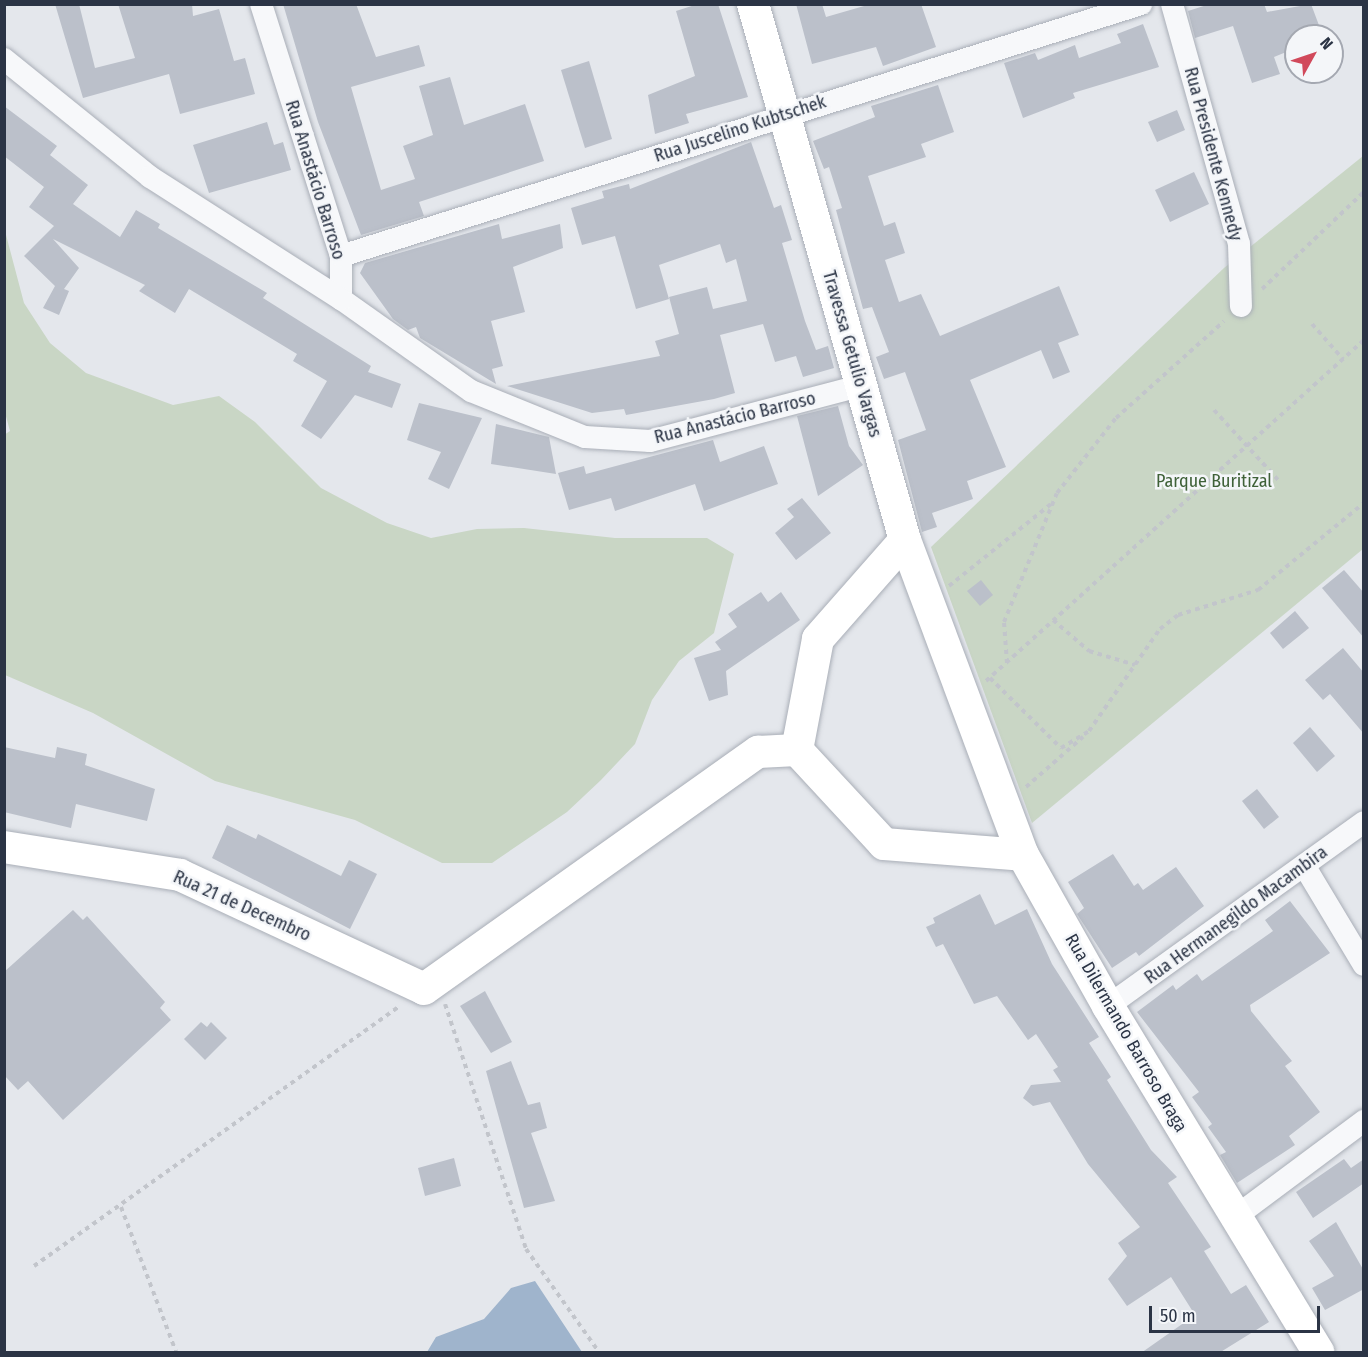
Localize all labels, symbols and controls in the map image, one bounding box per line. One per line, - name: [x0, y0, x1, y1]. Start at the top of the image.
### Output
- north arrow: [1284, 24, 1344, 84]
- text: N: [1316, 34, 1337, 53]
- street label: Rua Presidente Kennedy: [1179, 65, 1247, 243]
- street label: Rua Juscelino Kubtschek: [651, 91, 829, 167]
- street label: Rua Anastácio Barroso: [280, 98, 350, 262]
- street label: Travessa Getulio Vargas: [818, 268, 886, 440]
- street label: Rua Anastácio Barroso: [652, 388, 818, 448]
- park label: Parque Buritizal: [1156, 470, 1272, 492]
- street label: Rua Hermanegildo Macambira: [1140, 841, 1332, 989]
- street label: Rua 21 de Decembro: [170, 866, 314, 946]
- street label: Rua Dilermando Barroso Braga: [1060, 930, 1192, 1136]
- scale bar: [1152, 1294, 1323, 1332]
- text: 50 m: [1160, 1305, 1196, 1327]

